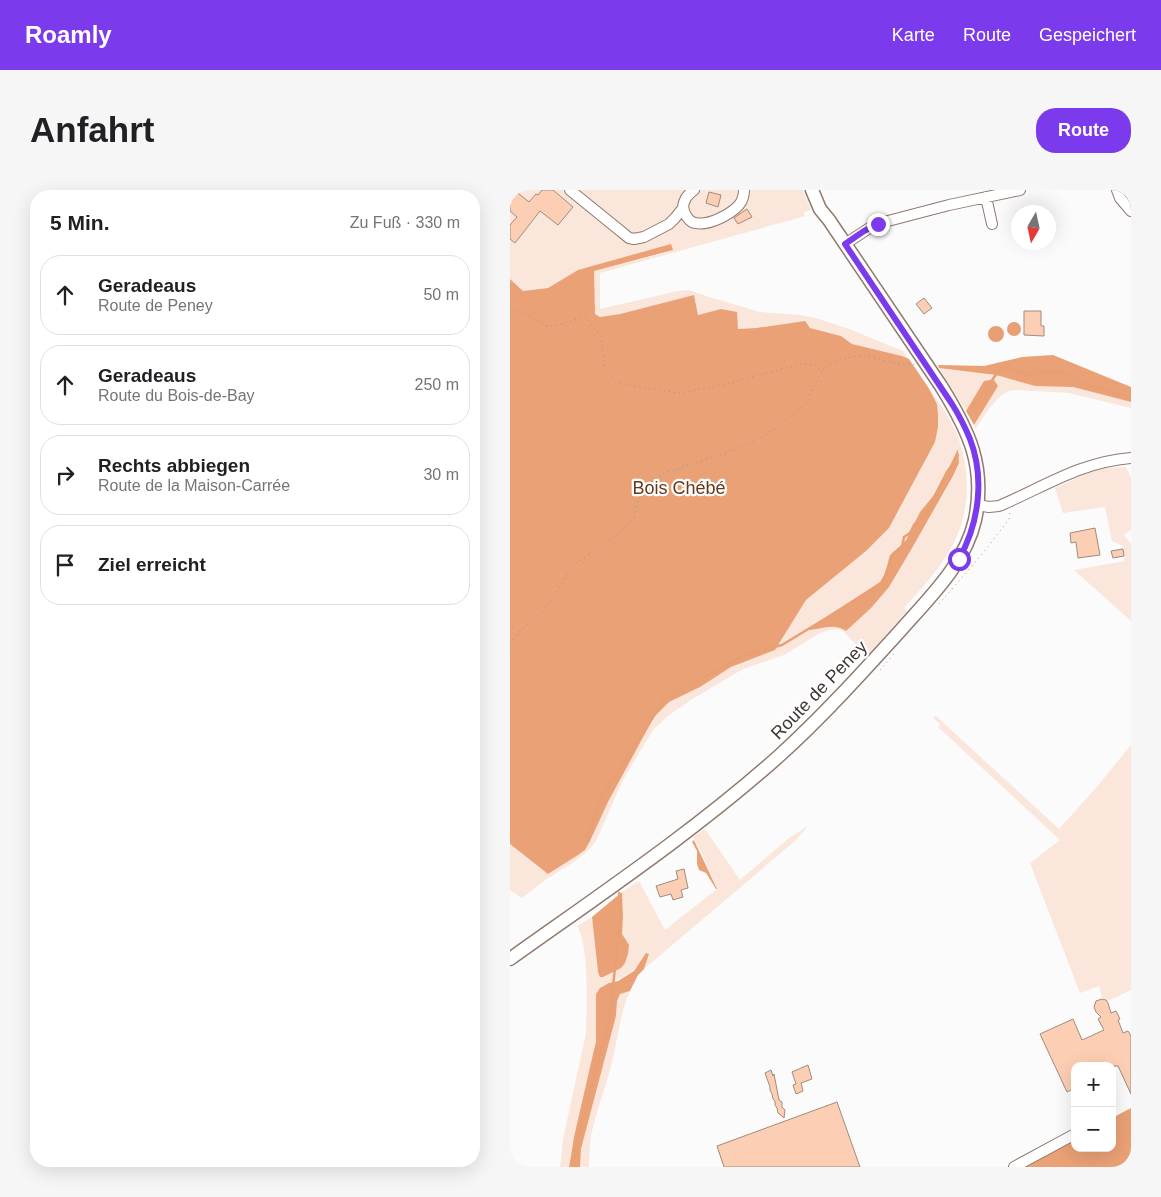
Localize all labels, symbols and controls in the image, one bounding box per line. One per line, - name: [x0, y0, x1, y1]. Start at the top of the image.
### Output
- text: Roamly: [25, 21, 112, 48]
- text: Karte: [892, 25, 935, 45]
- text: Route: [963, 25, 1011, 45]
- text: Gespeichert: [1039, 25, 1136, 45]
- button: Route: [1036, 108, 1131, 153]
- text: Anfahrt: [30, 110, 154, 149]
- north arrow: [1011, 205, 1056, 250]
- text: 5 Min.: [50, 211, 110, 234]
- route end: [867, 213, 890, 236]
- text: Zu Fuß · 330 m: [350, 214, 460, 231]
- text: Geradeaus: [98, 275, 196, 296]
- icon: ahead: [51, 281, 79, 309]
- text: 50 m: [423, 286, 459, 303]
- text: Route de Peney: [98, 297, 213, 314]
- text: Geradeaus: [98, 365, 196, 386]
- icon: ahead: [51, 371, 79, 399]
- text: 250 m: [415, 376, 459, 393]
- text: Route du Bois-de-Bay: [98, 387, 255, 404]
- text: Rechts abbiegen: [98, 455, 250, 476]
- icon: right: [51, 461, 79, 489]
- text: 30 m: [423, 466, 459, 483]
- text: Route de la Maison-Carrée: [98, 477, 290, 494]
- park label: Bois Chébé: [632, 478, 726, 498]
- route start: [948, 548, 971, 571]
- icon: arrive: [51, 551, 79, 579]
- text: Ziel erreicht: [98, 554, 206, 575]
- street label: Route de Peney: [767, 637, 871, 743]
- map controls: [1071, 1062, 1116, 1152]
- button: +: [1071, 1062, 1116, 1107]
- button: −: [1071, 1107, 1116, 1152]

